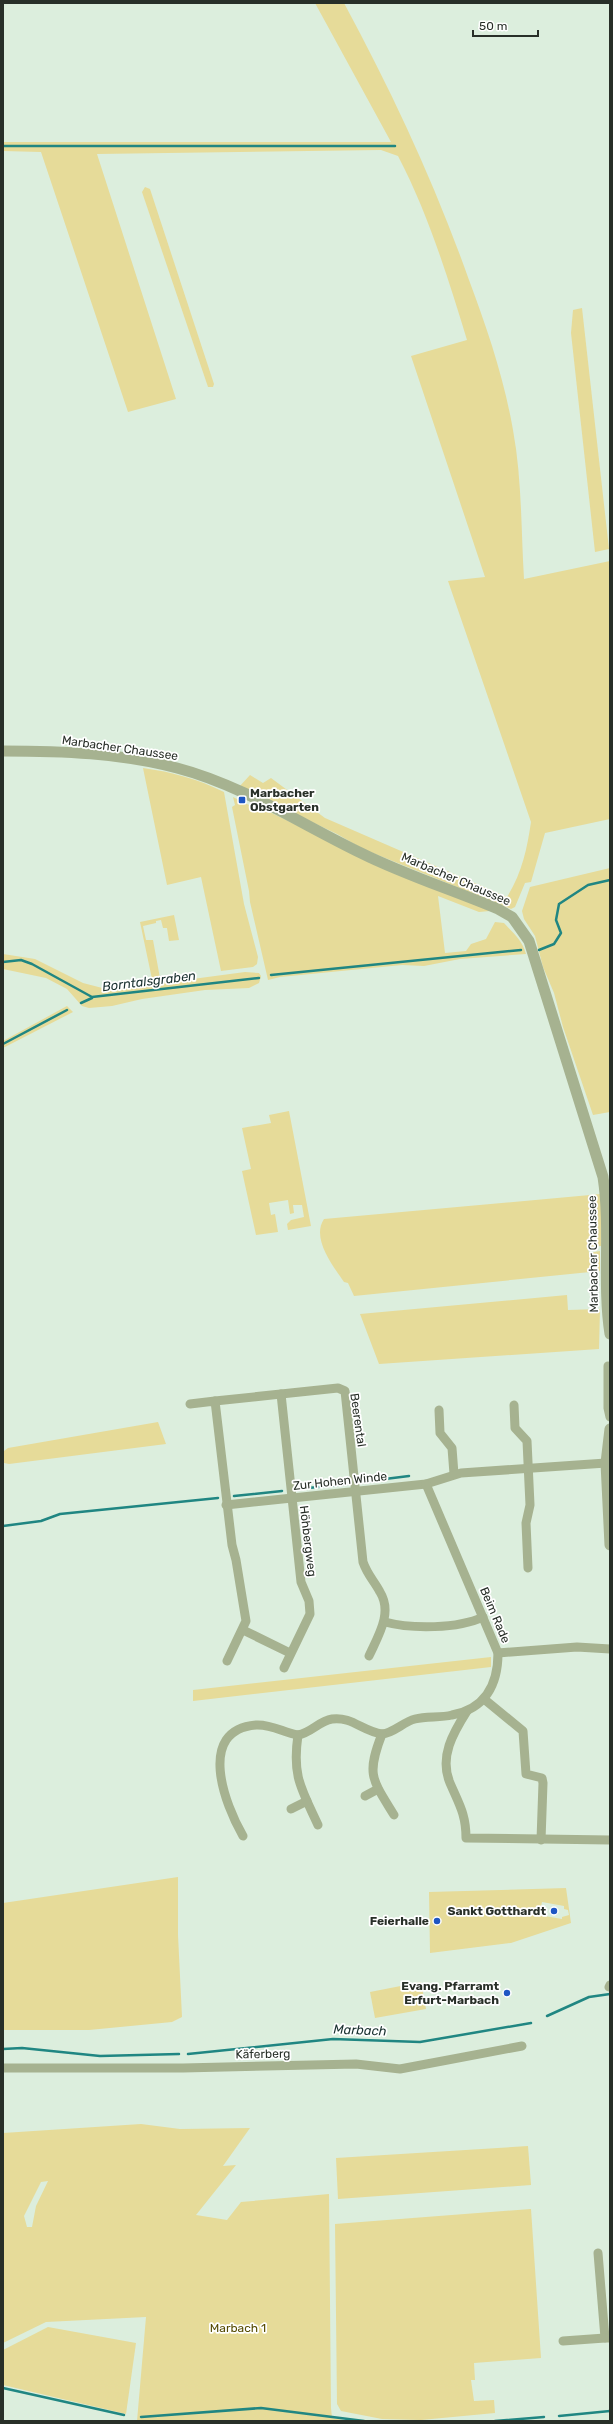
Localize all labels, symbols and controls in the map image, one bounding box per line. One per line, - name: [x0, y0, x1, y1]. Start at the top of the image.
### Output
- scale bar: [473, 12, 538, 38]
- text: 50 m: [479, 19, 507, 33]
- street label: Marbacher Chaussee: [61, 733, 179, 763]
- place label: Marbacher Obstgarten: [250, 786, 319, 814]
- marker: Marbacher Obstgarten: [237, 795, 247, 805]
- street label: Marbacher Chaussee: [399, 850, 513, 908]
- water label: Borntalsgraben: [101, 968, 197, 995]
- street label: Marbacher Chaussee: [585, 1195, 601, 1313]
- street label: Beerental: [347, 1392, 369, 1448]
- street label: Zur Hohen Winde: [292, 1469, 388, 1493]
- street label: Höhbergweg: [297, 1505, 319, 1577]
- street label: Beim Rade: [477, 1585, 513, 1645]
- place label: Sankt Gotthardt: [447, 1904, 546, 1918]
- marker: Sankt Gotthardt: [549, 1906, 559, 1916]
- place label: Feierhalle: [370, 1914, 429, 1928]
- marker: Feierhalle: [432, 1916, 442, 1926]
- place label: Evang. Pfarramt Erfurt-Marbach: [401, 1979, 499, 2007]
- marker: Evang. Pfarramt Erfurt-Marbach: [502, 1988, 512, 1998]
- water label: Marbach: [333, 2022, 387, 2038]
- street label: Käferberg: [235, 2047, 291, 2061]
- park label: Marbach 1: [210, 2321, 266, 2335]

